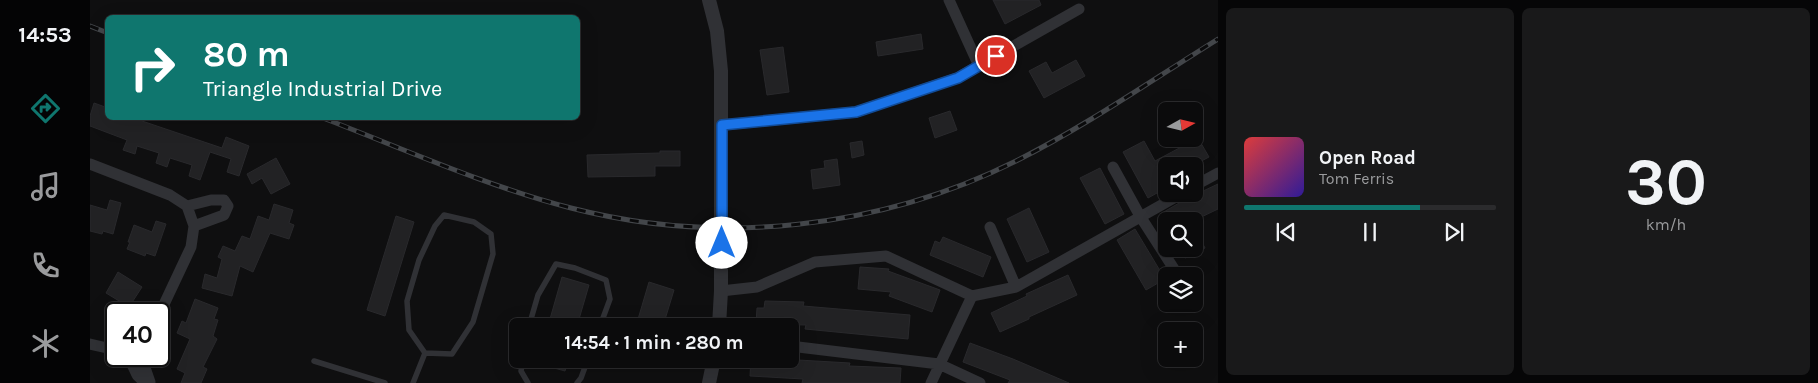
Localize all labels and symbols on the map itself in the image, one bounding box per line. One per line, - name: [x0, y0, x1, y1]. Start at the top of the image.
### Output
- pin: [975, 35, 1017, 77]
- north arrow: [1158, 102, 1202, 148]
- position arrow: [695, 216, 747, 268]
- speed limit sign: 40: [105, 302, 170, 367]

